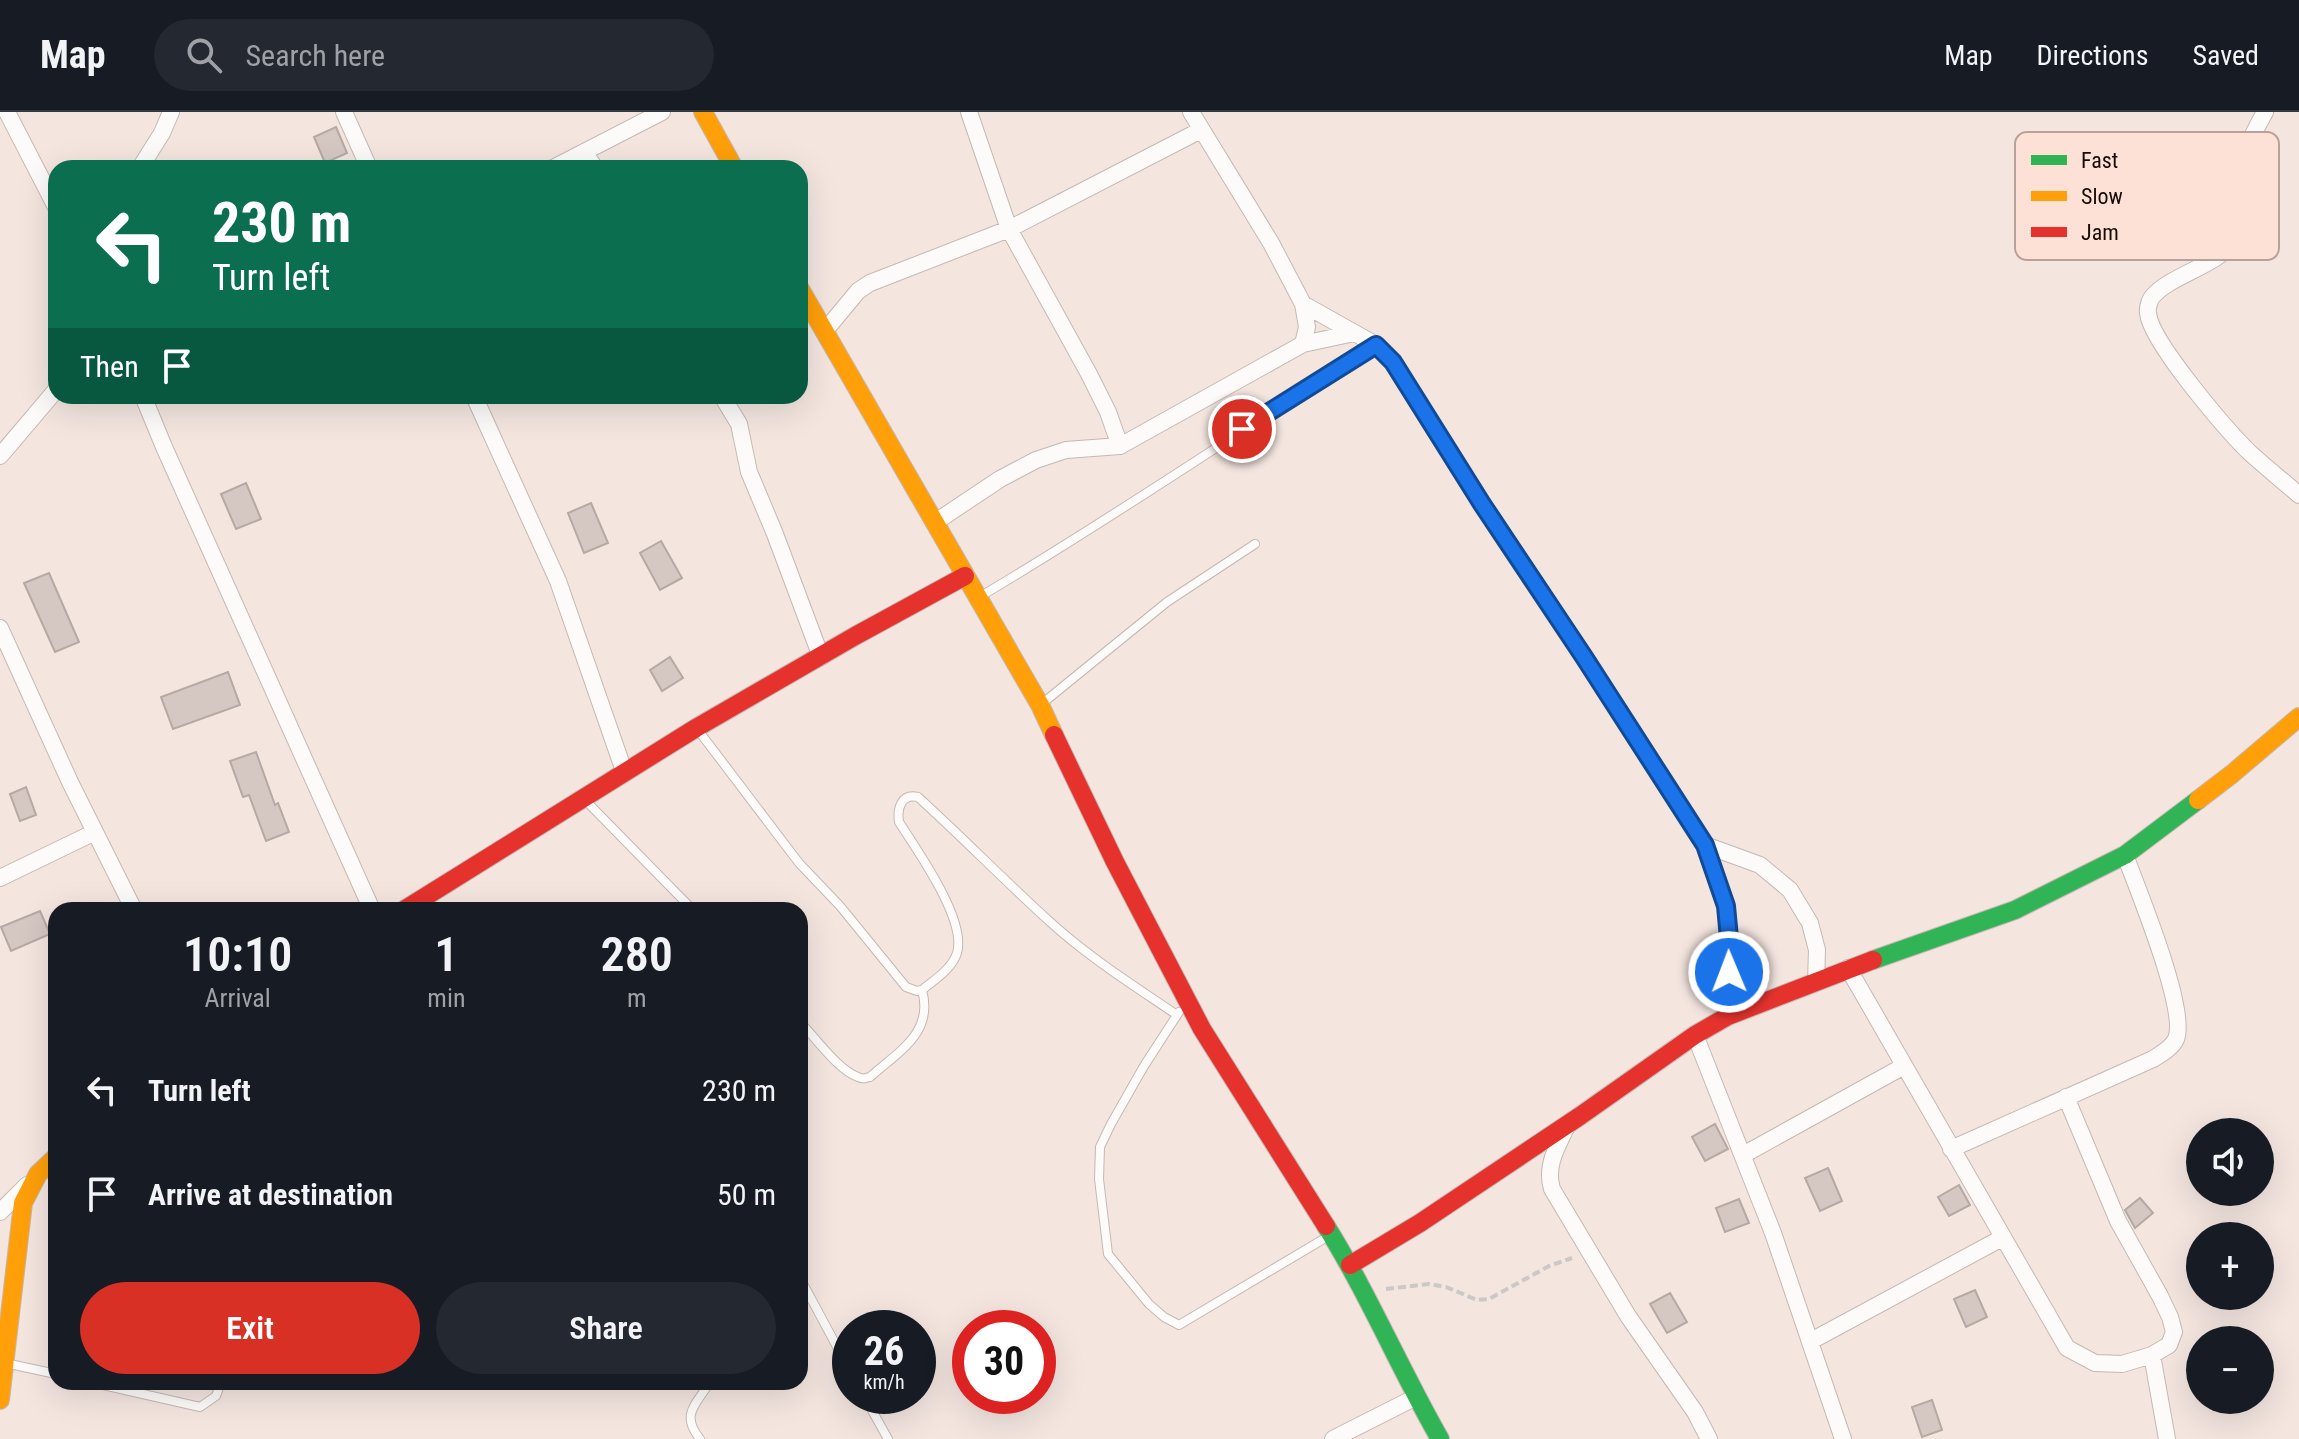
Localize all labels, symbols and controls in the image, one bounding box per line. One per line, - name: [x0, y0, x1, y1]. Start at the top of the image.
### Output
- search box: [154, 19, 714, 91]
- text: Map: [40, 33, 106, 77]
- icon: search: [182, 33, 226, 77]
- text: Search here: [246, 38, 385, 73]
- text: Map: [1944, 39, 1993, 72]
- text: Directions: [2037, 39, 2148, 72]
- text: Saved: [2192, 39, 2259, 72]
- legend: [2015, 132, 2279, 260]
- text: Fast: [2081, 148, 2118, 173]
- text: Slow: [2081, 184, 2123, 209]
- text: 230 m: [212, 190, 351, 256]
- icon: left: [80, 192, 184, 296]
- text: Jam: [2081, 220, 2119, 245]
- text: Turn left: [212, 257, 330, 299]
- icon: arrive: [155, 344, 199, 388]
- text: Then: [80, 349, 139, 384]
- pin: [1208, 395, 1276, 463]
- icon: arrive: [1220, 407, 1264, 451]
- text: 10:10: [183, 926, 292, 983]
- text: 1: [434, 926, 458, 983]
- text: 280: [601, 926, 673, 983]
- position arrow: [1687, 930, 1771, 1014]
- text: Arrival: [205, 983, 271, 1013]
- text: min: [427, 983, 465, 1013]
- text: m: [627, 983, 647, 1013]
- icon: left: [80, 1068, 124, 1112]
- text: Turn left: [148, 1073, 251, 1108]
- text: 230 m: [702, 1073, 776, 1108]
- map controls: [2186, 1118, 2274, 1414]
- button: sound: [2186, 1118, 2274, 1206]
- icon: arrive: [80, 1172, 124, 1216]
- text: Arrive at destination: [148, 1177, 393, 1212]
- text: 50 m: [717, 1177, 776, 1212]
- button: +: [2186, 1222, 2274, 1310]
- button: Exit: [80, 1282, 420, 1374]
- button: Share: [436, 1282, 776, 1374]
- speed limit sign: 30: [952, 1310, 1056, 1414]
- button: −: [2186, 1326, 2274, 1414]
- text: 26: [864, 1328, 904, 1375]
- text: km/h: [863, 1370, 905, 1394]

